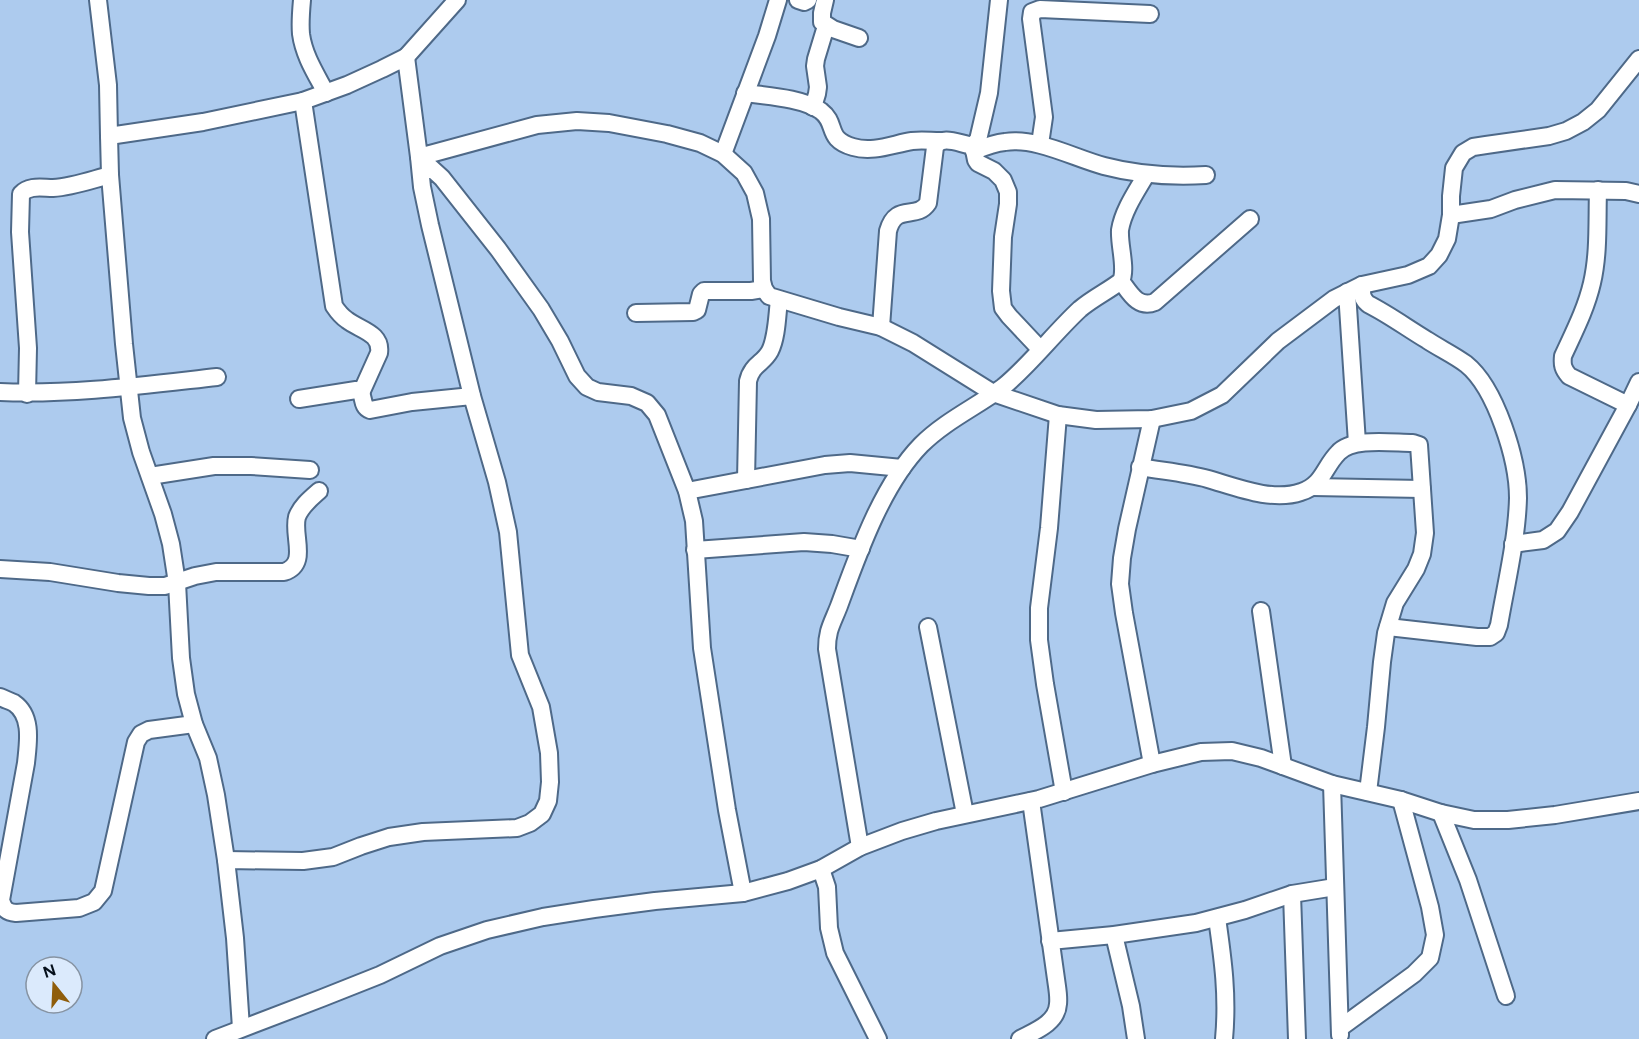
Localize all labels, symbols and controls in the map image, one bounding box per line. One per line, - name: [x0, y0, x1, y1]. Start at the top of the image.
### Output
- north arrow: [24, 955, 84, 1015]
- text: N: [41, 960, 58, 982]

